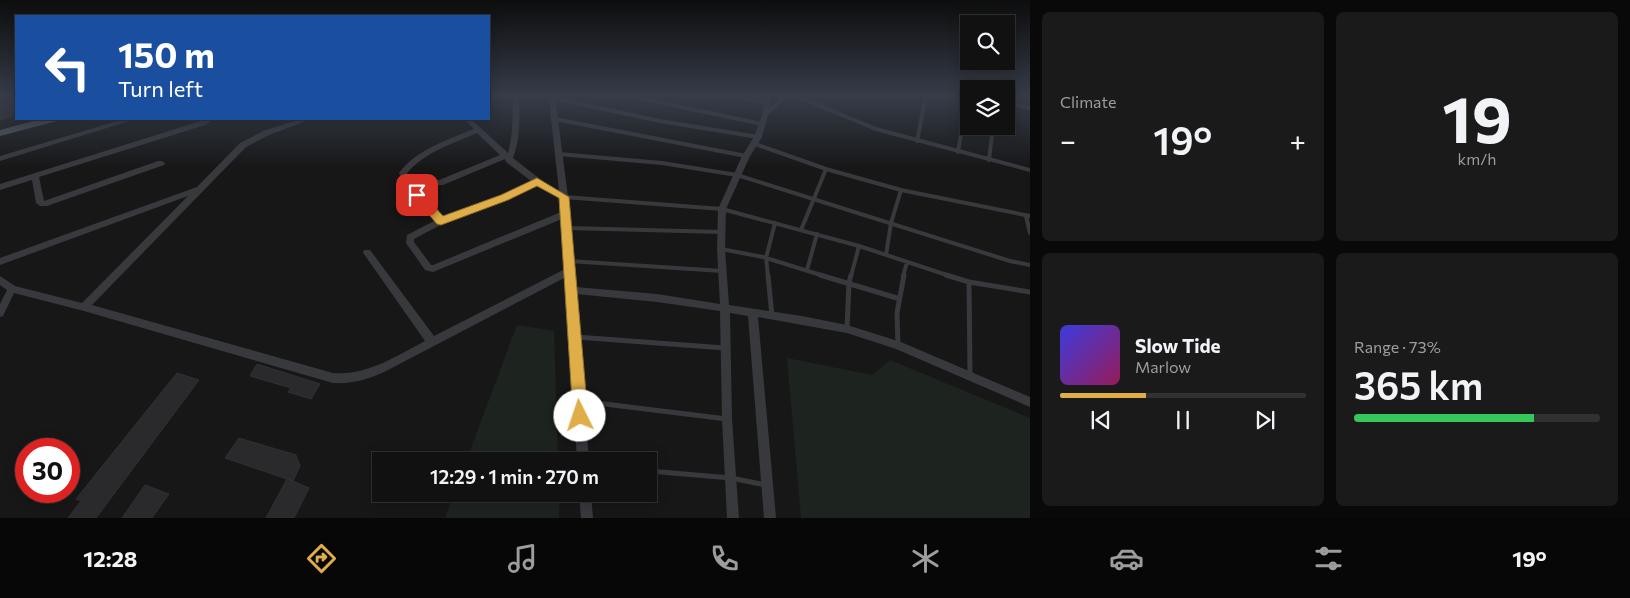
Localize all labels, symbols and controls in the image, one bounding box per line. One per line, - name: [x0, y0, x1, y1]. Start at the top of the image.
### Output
- map controls: [960, 15, 1015, 135]
- button: search: [960, 15, 1015, 70]
- text: 150 m: [118, 32, 215, 75]
- icon: left: [35, 35, 100, 100]
- text: Turn left: [118, 75, 203, 102]
- text: 19: [1442, 77, 1512, 156]
- button: layers: [960, 80, 1015, 135]
- text: Climate: [1060, 92, 1116, 111]
- text: 19°: [1153, 116, 1212, 163]
- text: −: [1060, 123, 1076, 157]
- text: +: [1290, 123, 1306, 157]
- text: km/h: [1458, 149, 1496, 168]
- pin: [396, 174, 438, 216]
- icon: arrive: [403, 181, 431, 209]
- text: Slow Tide: [1135, 334, 1221, 357]
- text: Range · 73%: [1354, 337, 1441, 356]
- text: Marlow: [1135, 357, 1191, 376]
- text: 365 km: [1354, 361, 1483, 408]
- position arrow: [553, 389, 605, 441]
- icon: previous: [1087, 406, 1115, 434]
- icon: pause: [1169, 406, 1197, 434]
- icon: next: [1251, 406, 1279, 434]
- speed limit sign: 30: [15, 438, 80, 503]
- text: 12:29 · 1 min · 270 m: [430, 465, 599, 488]
- icon: directions: [304, 541, 339, 576]
- icon: music: [505, 541, 540, 576]
- icon: phone: [707, 541, 742, 576]
- icon: climate: [908, 541, 943, 576]
- icon: car: [1109, 541, 1144, 576]
- icon: filters: [1311, 541, 1346, 576]
- text: 12:28: [83, 545, 137, 572]
- text: 19°: [1512, 545, 1547, 572]

